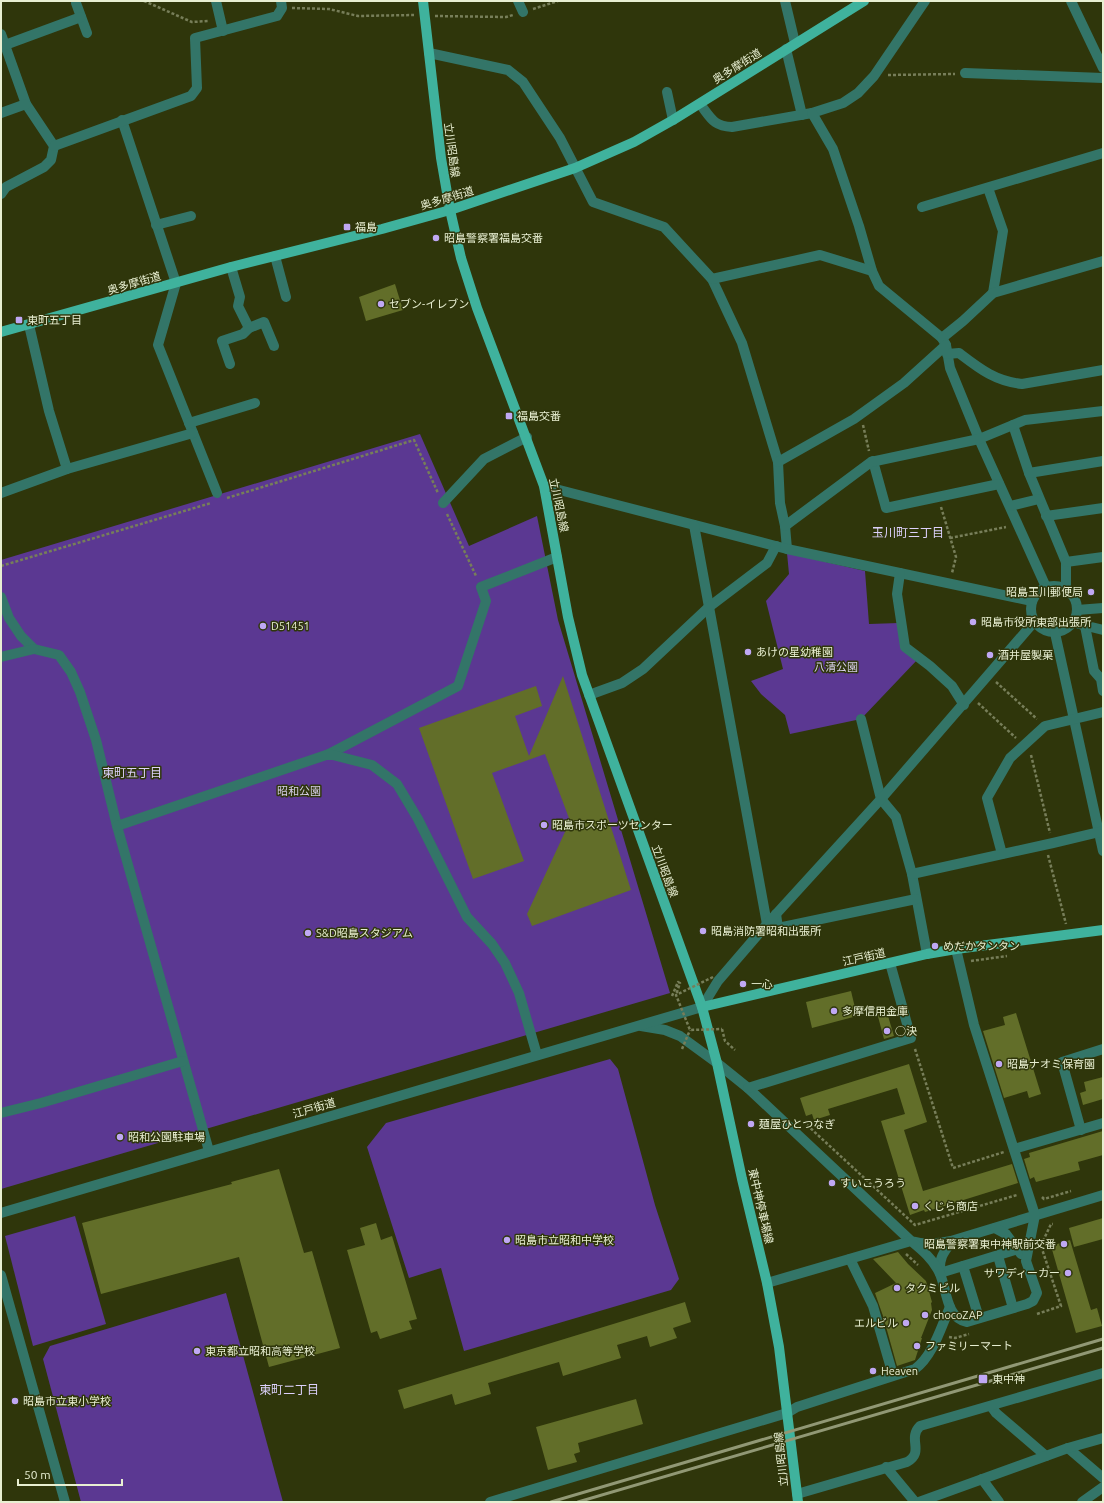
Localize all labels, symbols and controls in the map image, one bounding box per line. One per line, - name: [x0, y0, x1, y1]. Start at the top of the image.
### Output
- street label: 奥多摩街道: [710, 46, 764, 86]
- street label: 立川昭島線: [442, 122, 462, 178]
- street label: 奥多摩街道: [419, 184, 475, 212]
- place label: 福島: [355, 221, 377, 233]
- marker: 福島: [342, 222, 352, 232]
- place label: 昭島警察署福島交番: [444, 232, 543, 244]
- marker: 昭島警察署福島交番: [431, 233, 441, 243]
- street label: 奥多摩街道: [106, 270, 162, 296]
- place label: セブン-イレブン: [389, 298, 469, 310]
- marker: セブン-イレブン: [376, 299, 386, 309]
- place label: 東町五丁目: [27, 314, 82, 326]
- marker: 東町五丁目: [14, 315, 24, 325]
- place label: 福島交番: [517, 410, 561, 422]
- marker: 福島交番: [504, 411, 514, 421]
- street label: 立川昭島線: [547, 477, 571, 533]
- district label: 玉川町三丁目: [872, 526, 944, 539]
- place label: 昭島玉川郵便局: [1006, 586, 1083, 598]
- marker: 昭島玉川郵便局: [1086, 587, 1096, 597]
- place label: 昭島市役所東部出張所: [981, 616, 1092, 628]
- marker: 昭島市役所東部出張所: [968, 617, 978, 627]
- place label: D51451: [271, 620, 310, 632]
- marker: D51451: [258, 621, 268, 631]
- place label: あけの星幼稚園: [756, 646, 833, 658]
- marker: あけの星幼稚園: [743, 647, 753, 657]
- place label: 酒井屋製菓: [998, 649, 1053, 661]
- marker: 酒井屋製菓: [985, 650, 995, 660]
- park label: 八清公園: [814, 661, 858, 673]
- district label: 東町五丁目: [102, 766, 162, 779]
- park label: 昭和公園: [277, 785, 321, 797]
- place label: 昭島市スポーツセンター: [552, 819, 673, 831]
- marker: 昭島市スポーツセンター: [539, 820, 549, 830]
- street label: 立川昭島線: [650, 843, 680, 899]
- place label: 昭島消防署昭和出張所: [711, 925, 822, 937]
- marker: 昭島消防署昭和出張所: [698, 926, 708, 936]
- place label: S&D昭島スタジアム: [316, 927, 413, 939]
- marker: S&D昭島スタジアム: [303, 928, 313, 938]
- place label: めだかタンタン: [943, 940, 1020, 952]
- marker: めだかタンタン: [930, 941, 940, 951]
- street label: 江戸街道: [841, 946, 887, 968]
- place label: 一心: [751, 978, 773, 990]
- marker: 一心: [738, 979, 748, 989]
- place label: 多摩信用金庫: [842, 1005, 908, 1017]
- marker: 多摩信用金庫: [829, 1006, 839, 1016]
- place label: ○決: [895, 1025, 917, 1037]
- marker: ○決: [882, 1026, 892, 1036]
- place label: 昭島ナオミ保育園: [1007, 1058, 1095, 1070]
- marker: 昭島ナオミ保育園: [994, 1059, 1004, 1069]
- street label: 江戸街道: [291, 1096, 337, 1120]
- place label: 麺屋ひとつなぎ: [759, 1118, 835, 1130]
- marker: 麺屋ひとつなぎ: [746, 1119, 756, 1129]
- place label: 昭和公園駐車場: [128, 1131, 205, 1143]
- marker: 昭和公園駐車場: [115, 1132, 125, 1142]
- street label: 東中神停車場線: [746, 1167, 776, 1245]
- place label: すいこうろう: [840, 1177, 906, 1189]
- marker: すいこうろう: [827, 1178, 837, 1188]
- place label: くじら商店: [923, 1200, 978, 1212]
- marker: くじら商店: [910, 1201, 920, 1211]
- place label: 昭島市立昭和中学校: [515, 1234, 614, 1246]
- marker: 昭島市立昭和中学校: [502, 1235, 512, 1245]
- place label: 昭島警察署東中神駅前交番: [924, 1238, 1056, 1250]
- marker: 昭島警察署東中神駅前交番: [1059, 1239, 1069, 1249]
- place label: サワディーカー: [984, 1267, 1060, 1279]
- marker: サワディーカー: [1063, 1268, 1073, 1278]
- place label: タクミビル: [905, 1282, 960, 1294]
- marker: タクミビル: [892, 1283, 902, 1293]
- place label: chocoZAP: [933, 1309, 983, 1321]
- marker: chocoZAP: [920, 1310, 930, 1320]
- place label: エルビル: [854, 1317, 898, 1329]
- marker: エルビル: [901, 1318, 911, 1328]
- place label: ファミリーマート: [925, 1340, 1013, 1352]
- marker: ファミリーマート: [912, 1341, 922, 1351]
- place label: 東京都立昭和高等学校: [205, 1345, 315, 1357]
- marker: 東京都立昭和高等学校: [192, 1346, 202, 1356]
- place label: Heaven: [881, 1365, 918, 1377]
- marker: Heaven: [868, 1366, 878, 1376]
- marker: 東中神: [977, 1373, 989, 1385]
- place label: 東中神: [992, 1373, 1025, 1385]
- district label: 東町二丁目: [259, 1383, 319, 1396]
- place label: 昭島市立東小学校: [23, 1395, 111, 1407]
- marker: 昭島市立東小学校: [10, 1396, 20, 1406]
- street label: 立川昭島線: [772, 1431, 790, 1487]
- scale bar: [18, 1461, 122, 1487]
- text: 50 m: [24, 1468, 51, 1481]

